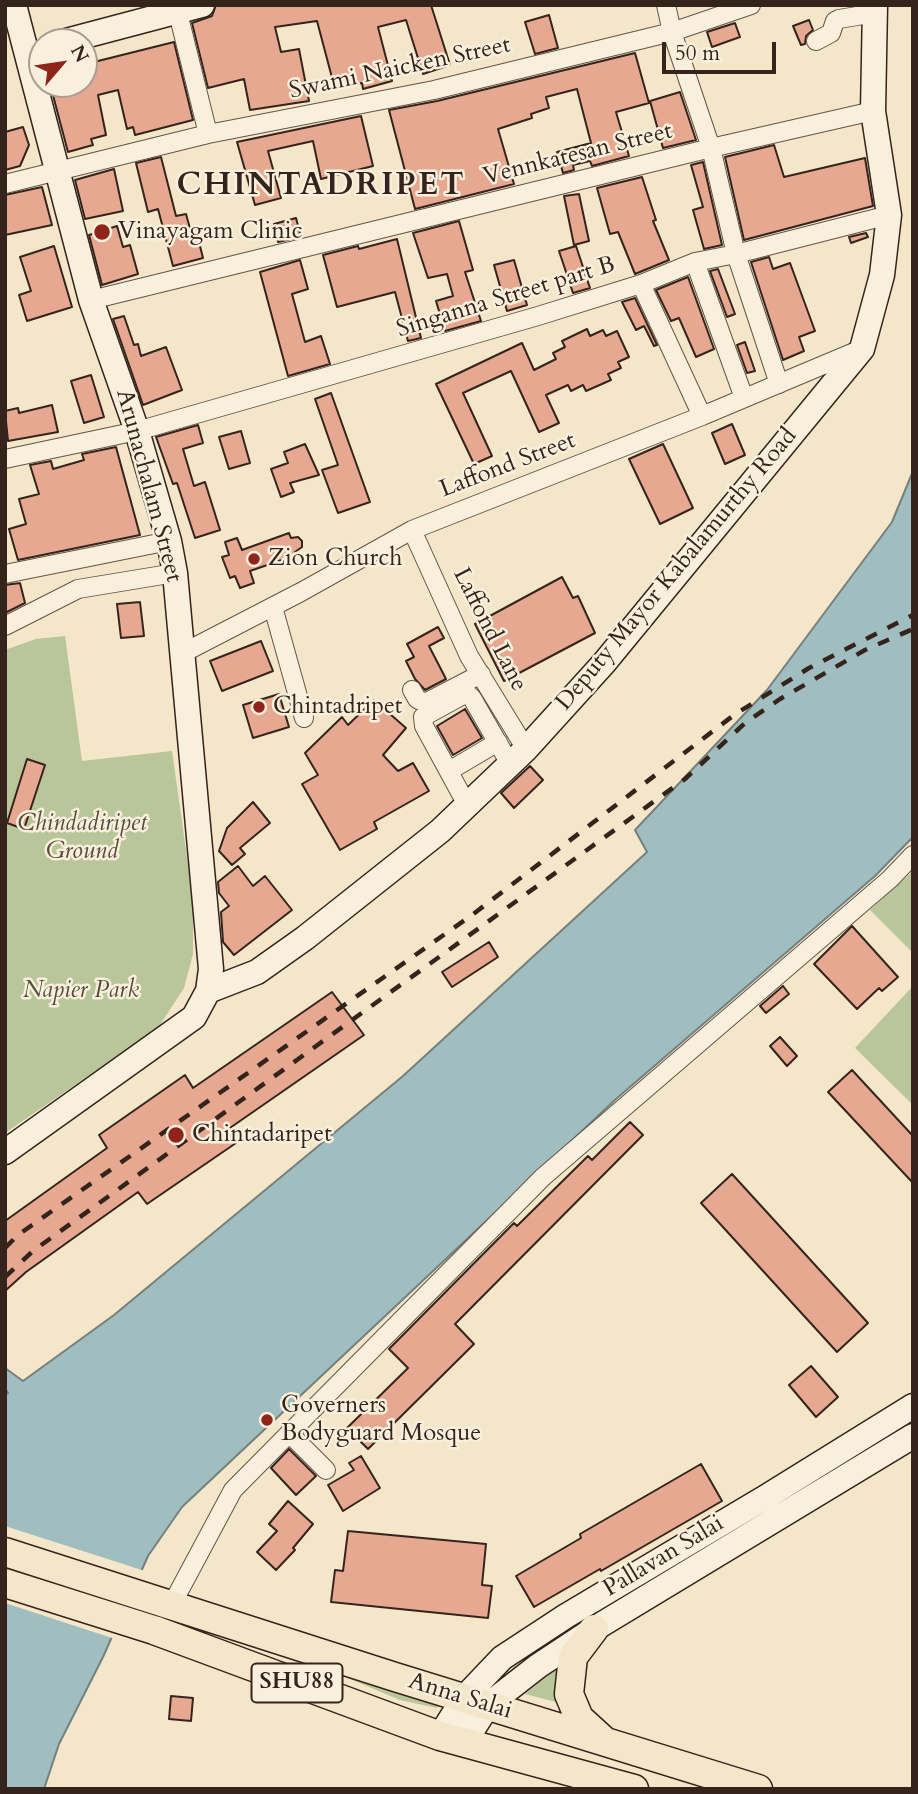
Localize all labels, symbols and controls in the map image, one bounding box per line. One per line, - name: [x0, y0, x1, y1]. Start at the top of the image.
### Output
- north arrow: [28, 28, 98, 98]
- scale bar: [666, 28, 780, 72]
- street label: Swami Naicken Street: [287, 32, 513, 106]
- text: 50 m: [675, 39, 720, 68]
- text: N: [64, 40, 95, 67]
- street label: Vennkatesan Street: [481, 118, 675, 192]
- district label: CHINTADRIPET: [178, 168, 464, 206]
- place label: Vinayagam Clinic: [118, 218, 303, 246]
- marker: Vinayagam Clinic: [92, 222, 112, 242]
- street label: Singanna Street part B: [393, 251, 619, 345]
- street label: Arunachalam Street: [108, 386, 188, 586]
- street label: Deputy Mayor Kabalamurthy Road: [550, 423, 804, 717]
- street label: Laffond Street: [436, 427, 580, 505]
- place label: Zion Church: [268, 545, 402, 573]
- marker: Zion Church: [246, 551, 262, 567]
- street label: Laffond Lane: [446, 564, 532, 696]
- place label: Chintadripet: [273, 693, 402, 721]
- marker: Chintadripet: [251, 699, 267, 715]
- park label: Chindadiripet Ground: [17, 810, 147, 866]
- park label: Napier Park: [23, 977, 139, 1005]
- place label: Chintadaripet: [192, 1121, 332, 1149]
- marker: Chintadaripet: [166, 1125, 186, 1145]
- place label: Governers Bodyguard Mosque: [281, 1392, 481, 1448]
- marker: Governers Bodyguard Mosque: [259, 1412, 275, 1428]
- street label: Pallavan Salai: [599, 1510, 729, 1604]
- road number: SHU88: [252, 1664, 342, 1702]
- street label: Anna Salai: [405, 1668, 515, 1726]

